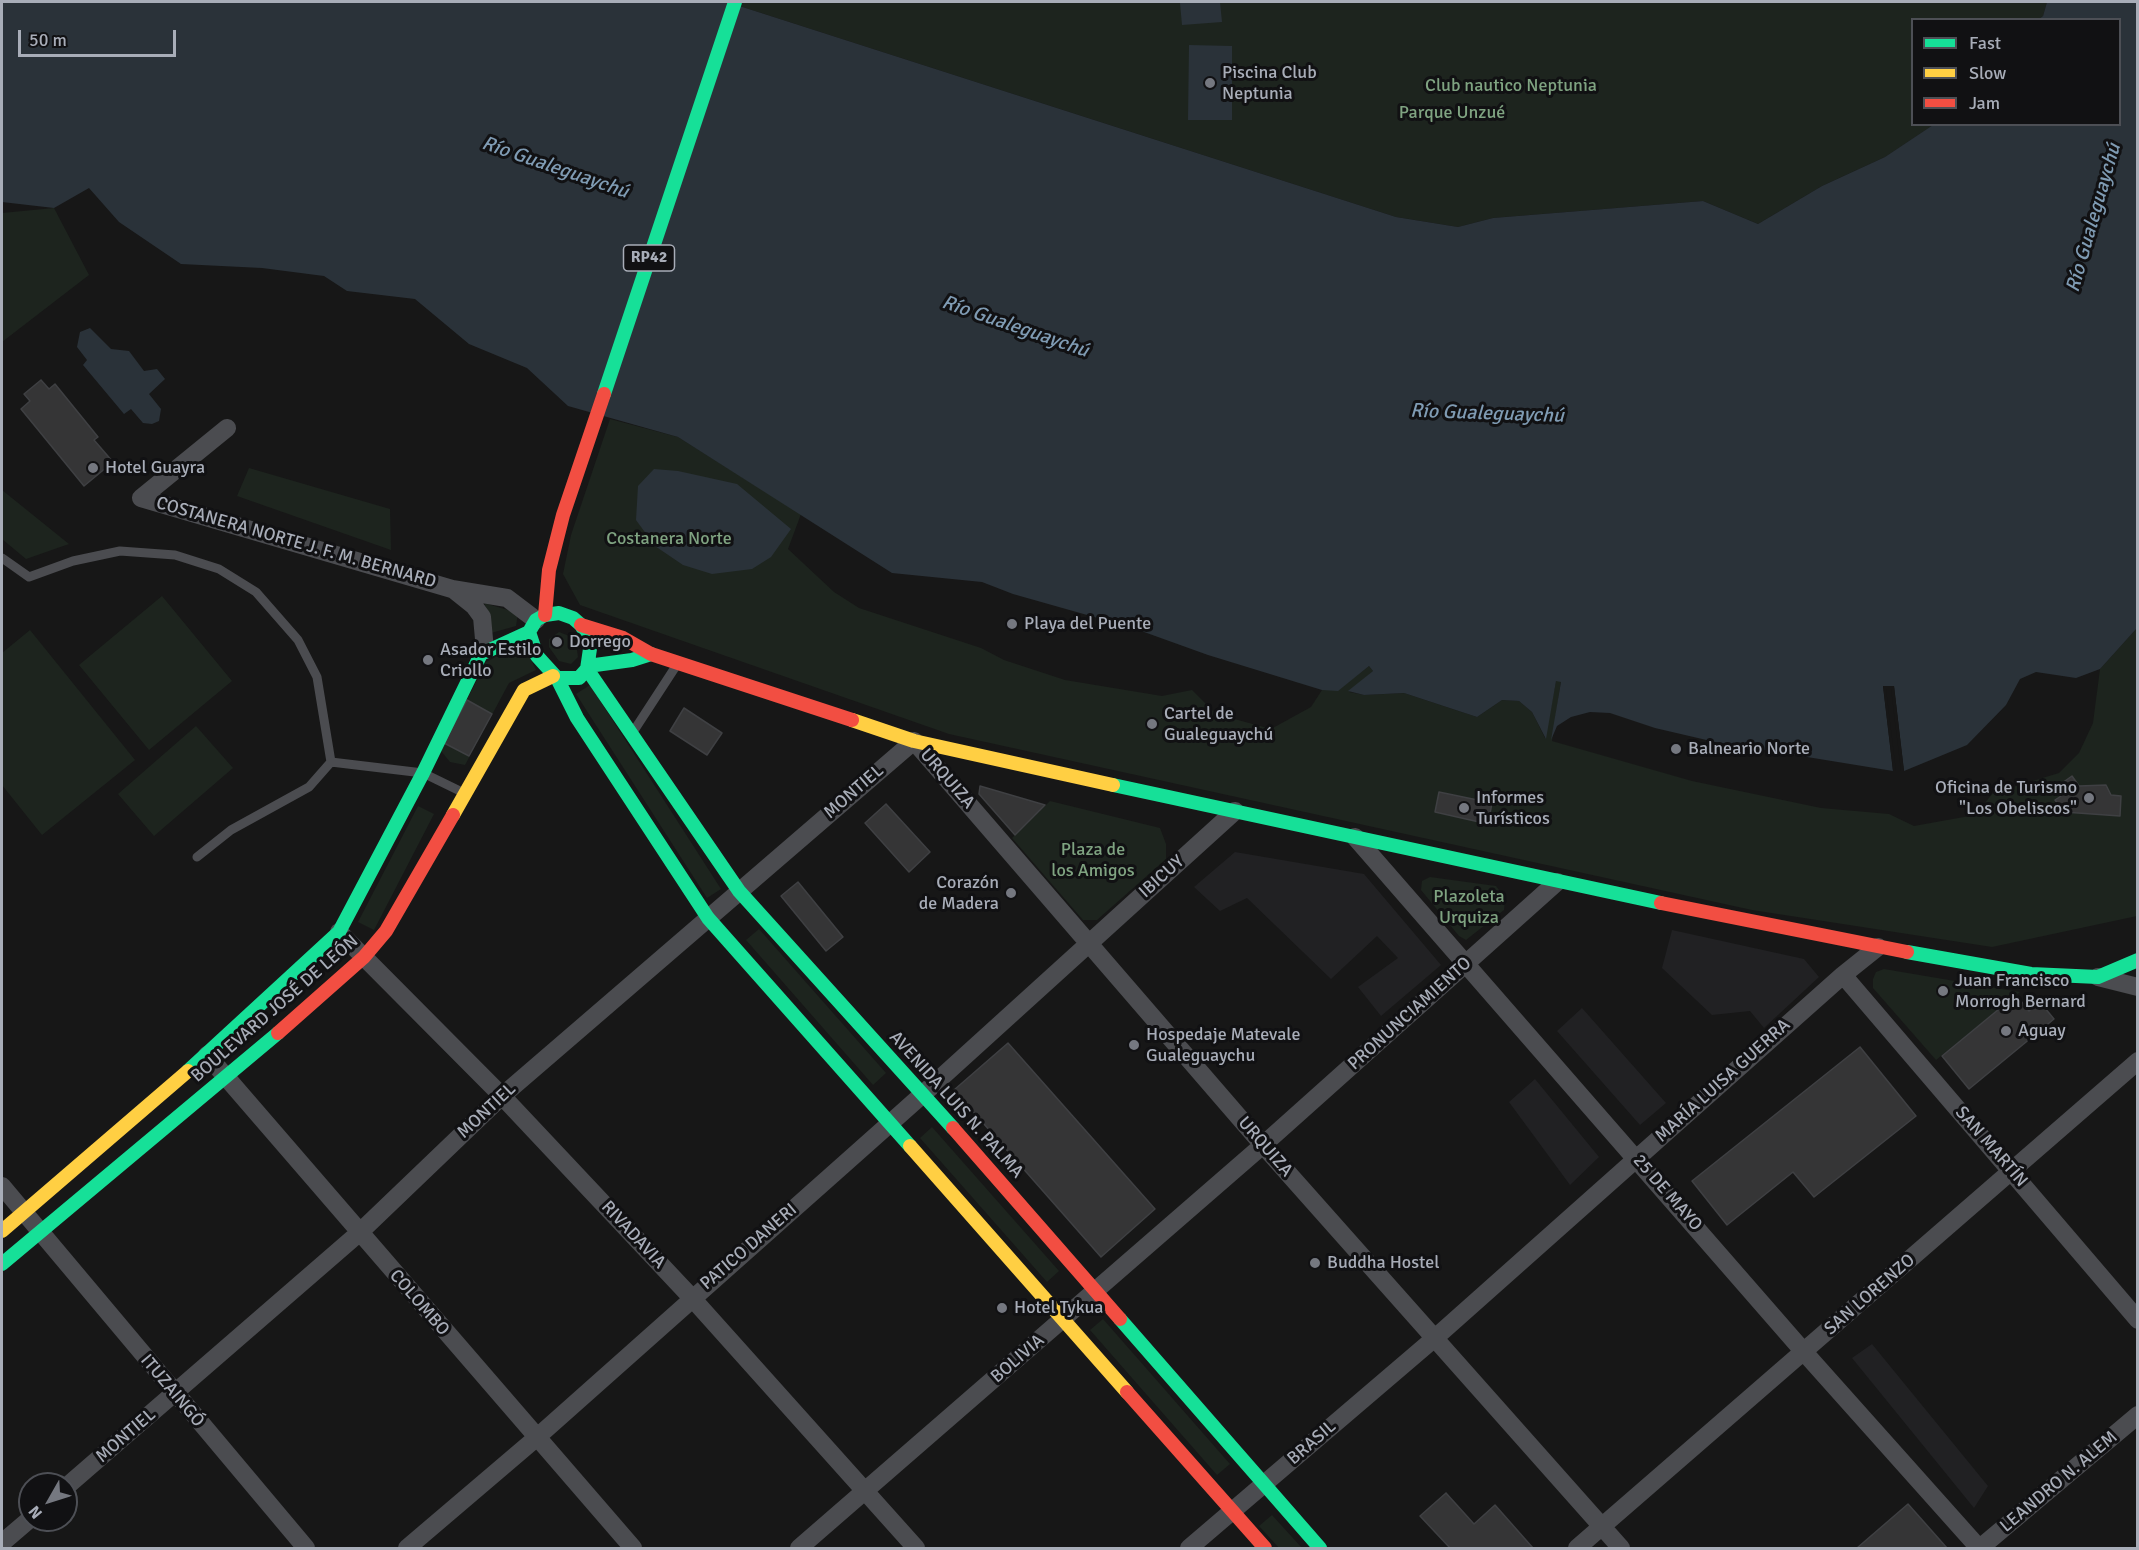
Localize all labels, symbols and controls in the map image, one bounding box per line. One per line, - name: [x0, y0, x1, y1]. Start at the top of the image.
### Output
- scale bar: [21, 18, 178, 56]
- legend: [1911, 18, 2121, 126]
- text: 50 m: [29, 29, 67, 51]
- text: Fast: [1969, 32, 2001, 54]
- place label: Piscina Club Neptunia: [1222, 62, 1317, 104]
- text: Slow: [1969, 62, 2006, 84]
- park label: Club nautico Neptunia: [1425, 75, 1597, 97]
- marker: Piscina Club Neptunia: [1203, 76, 1217, 90]
- text: Jam: [1969, 92, 2000, 114]
- park label: Parque Unzué: [1399, 102, 1505, 124]
- water label: Río Gualeguaychú: [478, 132, 632, 204]
- water label: Río Gualeguaychú: [2061, 141, 2127, 295]
- road number: RP42: [624, 245, 674, 271]
- water label: Río Gualeguaychú: [938, 291, 1092, 363]
- water label: Río Gualeguaychú: [1410, 399, 1564, 429]
- place label: Hotel Guayra: [105, 457, 205, 479]
- marker: Hotel Guayra: [86, 461, 100, 475]
- street label: COSTANERA NORTE J. F. M. BERNARD: [154, 493, 438, 593]
- park label: Costanera Norte: [606, 528, 732, 550]
- place label: Playa del Puente: [1024, 613, 1151, 635]
- marker: Playa del Puente: [1005, 617, 1019, 631]
- place label: Dorrego: [569, 631, 631, 653]
- marker: Dorrego: [550, 635, 564, 649]
- place label: Asador Estilo Criollo: [440, 639, 541, 682]
- marker: Asador Estilo Criollo: [421, 653, 435, 667]
- place label: Cartel de Gualeguaychú: [1164, 703, 1273, 746]
- marker: Cartel de Gualeguaychú: [1145, 717, 1159, 731]
- place label: Balneario Norte: [1688, 738, 1810, 760]
- marker: Balneario Norte: [1669, 742, 1683, 756]
- street label: URQUIZA: [915, 744, 979, 814]
- street label: MONTIEL: [820, 760, 888, 824]
- place label: Oficina de Turismo "Los Obeliscos": [1935, 777, 2077, 820]
- place label: Informes Turísticos: [1476, 787, 1550, 830]
- marker: Oficina de Turismo "Los Obeliscos": [2082, 791, 2096, 805]
- marker: Informes Turísticos: [1457, 801, 1471, 815]
- park label: Plaza de los Amigos: [1051, 839, 1135, 882]
- street label: IBICUY: [1135, 851, 1189, 903]
- place label: Corazón de Madera: [919, 872, 999, 914]
- marker: Corazón de Madera: [1004, 886, 1018, 900]
- park label: Plazoleta Urquiza: [1433, 886, 1505, 928]
- street label: BOULEVARD JOSÉ DE LEÓN: [187, 931, 363, 1087]
- street label: PRONUNCIAMIENTO: [1344, 953, 1476, 1075]
- place label: Juan Francisco Morrogh Bernard: [1955, 970, 2086, 1012]
- marker: Juan Francisco Morrogh Bernard: [1936, 984, 1950, 998]
- street label: MARÍA LUISA GUERRA: [1651, 1015, 1795, 1147]
- place label: Aguay: [2018, 1020, 2066, 1042]
- place label: Hospedaje Matevale Gualeguaychu: [1146, 1024, 1300, 1066]
- marker: Aguay: [1999, 1024, 2013, 1038]
- street label: AVENIDA LUIS N. PALMA: [884, 1027, 1028, 1183]
- marker: Hospedaje Matevale Gualeguaychu: [1127, 1038, 1141, 1052]
- street label: MONTIEL: [453, 1078, 521, 1144]
- street label: SAN MARTÍN: [1950, 1102, 2032, 1192]
- street label: URQUIZA: [1233, 1112, 1297, 1182]
- street label: 25 DE MAYO: [1628, 1150, 1706, 1236]
- street label: RIVADAVIA: [596, 1197, 670, 1273]
- street label: PATICO DANERI: [696, 1199, 802, 1295]
- street label: SAN LORENZO: [1820, 1250, 1920, 1340]
- place label: Buddha Hostel: [1327, 1252, 1440, 1274]
- marker: Buddha Hostel: [1308, 1256, 1322, 1270]
- street label: COLOMBO: [384, 1266, 454, 1340]
- place label: Hotel Tykua: [1014, 1297, 1103, 1319]
- marker: Hotel Tykua: [995, 1301, 1009, 1315]
- street label: BOLIVIA: [987, 1330, 1049, 1388]
- street label: ITUZAINGÓ: [135, 1350, 209, 1432]
- street label: MONTIEL: [92, 1404, 160, 1468]
- street label: BRASIL: [1283, 1416, 1341, 1470]
- street label: LEANDRO N. ALEM: [1996, 1427, 2122, 1537]
- north arrow: [18, 1472, 78, 1532]
- text: N: [24, 1501, 47, 1523]

